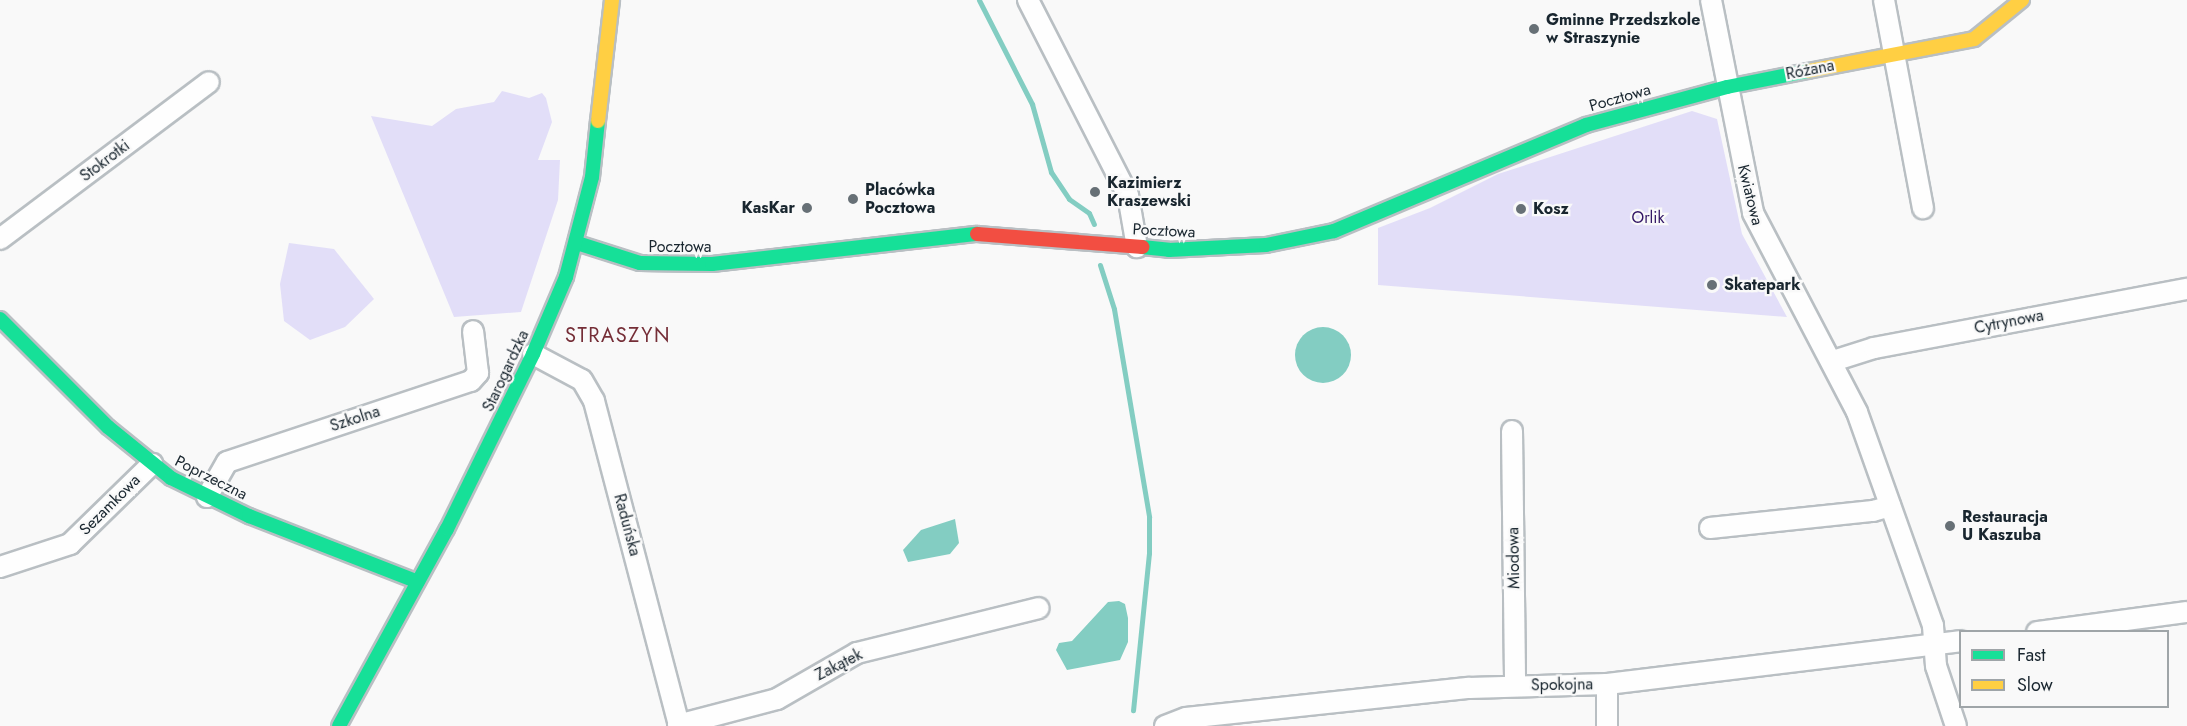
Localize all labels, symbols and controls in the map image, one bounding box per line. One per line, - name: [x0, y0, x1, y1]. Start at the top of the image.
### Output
- place label: Gminne Przedszkole w Straszynie: [1546, 10, 1700, 48]
- marker: Gminne Przedszkole w Straszynie: [1527, 22, 1541, 36]
- street label: Różana: [1784, 56, 1836, 84]
- street label: Pocztowa: [1587, 80, 1653, 116]
- street label: Stokrotki: [76, 136, 134, 186]
- street label: Kwiatowa: [1733, 163, 1767, 227]
- place label: Kazimierz Kraszewski: [1107, 173, 1191, 211]
- place label: Placówka Pocztowa: [865, 180, 935, 218]
- marker: Kazimierz Kraszewski: [1088, 185, 1102, 199]
- marker: Placówka Pocztowa: [846, 192, 860, 206]
- place label: KasKar: [742, 198, 795, 218]
- place label: Kosz: [1533, 199, 1569, 219]
- marker: KasKar: [800, 201, 814, 215]
- marker: Kosz: [1514, 202, 1528, 216]
- park label: Orlik: [1631, 208, 1665, 228]
- street label: Pocztowa: [1132, 220, 1196, 242]
- street label: Pocztowa: [649, 237, 711, 257]
- place label: Skatepark: [1724, 275, 1800, 295]
- marker: Skatepark: [1705, 278, 1719, 292]
- street label: Cytrynowa: [1973, 306, 2045, 338]
- district label: STRASZYN: [565, 323, 671, 347]
- street label: Starogardzka: [479, 327, 533, 415]
- street label: Szkolna: [328, 402, 382, 436]
- street label: Poprzeczna: [172, 452, 250, 504]
- street label: Sezamkowa: [76, 471, 144, 539]
- street label: Raduńska: [609, 492, 645, 558]
- place label: Restauracja U Kaszuba: [1962, 507, 2048, 545]
- marker: Restauracja U Kaszuba: [1943, 519, 1957, 533]
- street label: Miodowa: [1504, 527, 1524, 589]
- legend: [1959, 630, 2169, 708]
- text: Fast: [2017, 642, 2046, 668]
- street label: Zakątek: [812, 645, 866, 685]
- text: Slow: [2017, 672, 2053, 698]
- street label: Spokojna: [1531, 675, 1593, 695]

